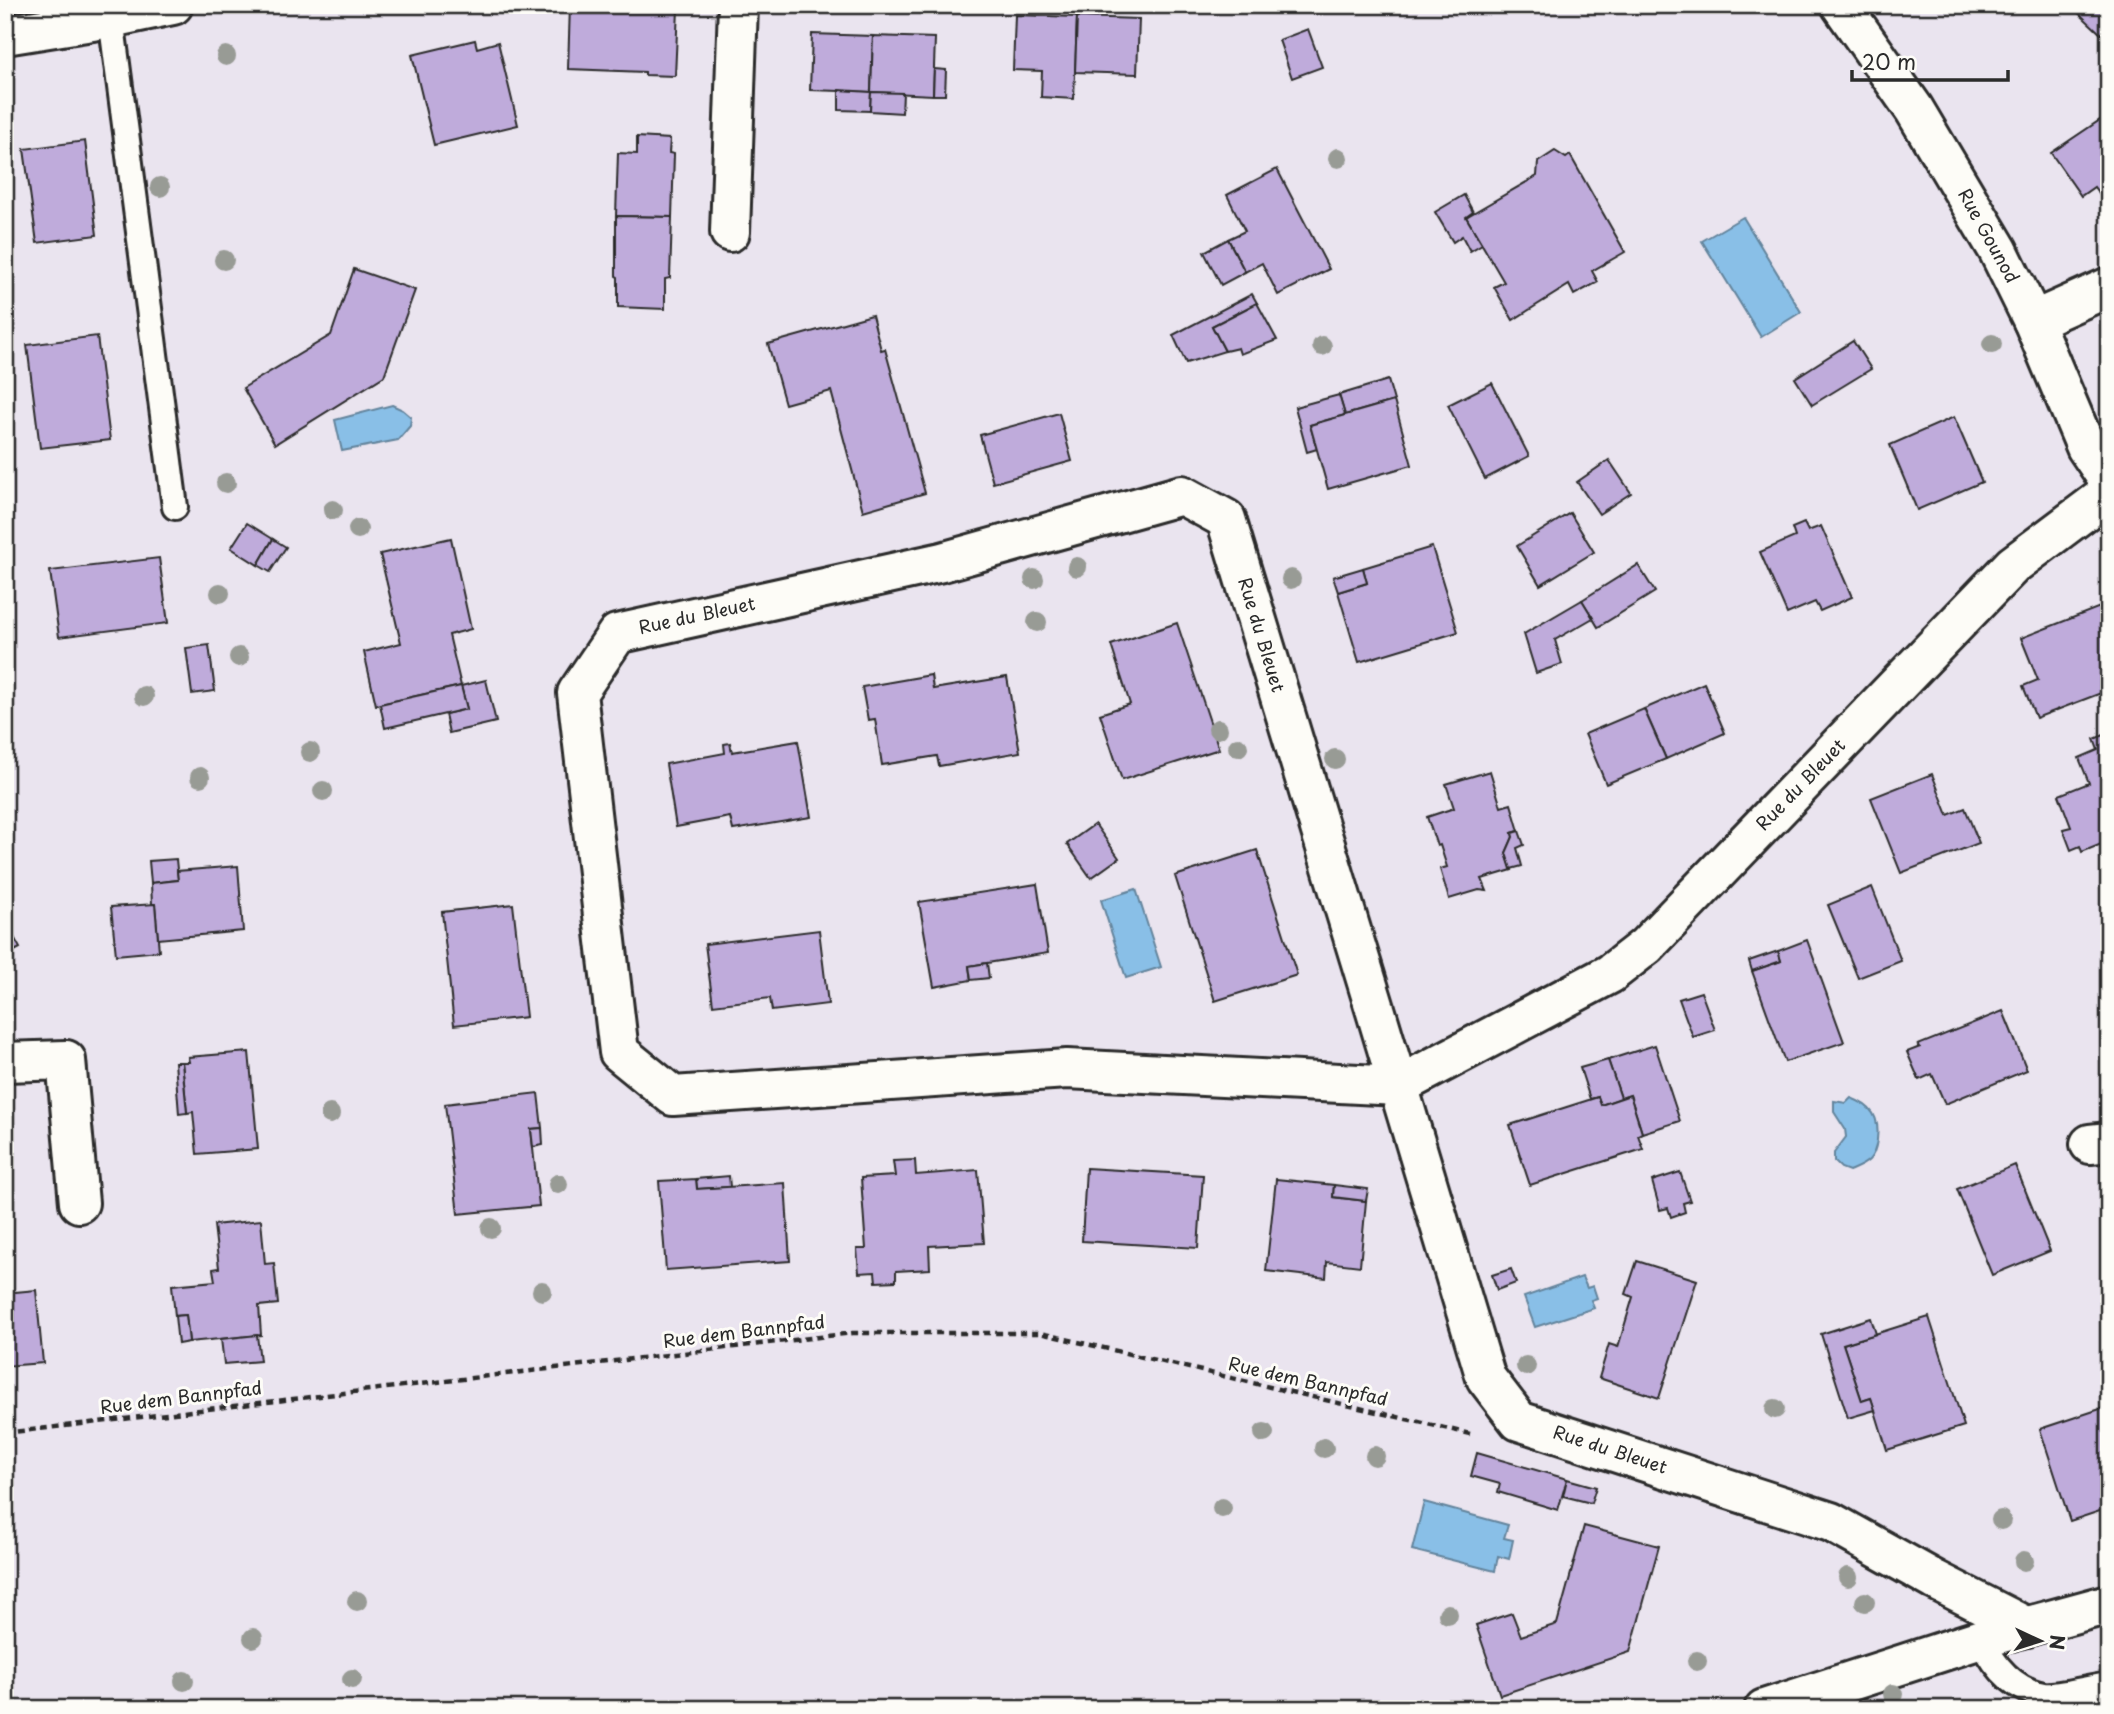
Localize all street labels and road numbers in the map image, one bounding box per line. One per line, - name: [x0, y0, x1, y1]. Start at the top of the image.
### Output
- street label: Rue Gounod: [1952, 183, 2026, 288]
- street label: Rue du Bleuet: [1232, 574, 1293, 695]
- street label: Rue du Bleuet: [636, 589, 758, 640]
- street label: Rue du Bleuet: [1749, 732, 1851, 836]
- street label: Rue dem Bannpfad: [661, 1307, 826, 1354]
- street label: Rue dem Bannpfad: [1226, 1349, 1391, 1412]
- street label: Rue dem Bannpfad: [98, 1373, 263, 1420]
- street label: Rue du Bleuet: [1550, 1417, 1671, 1480]

